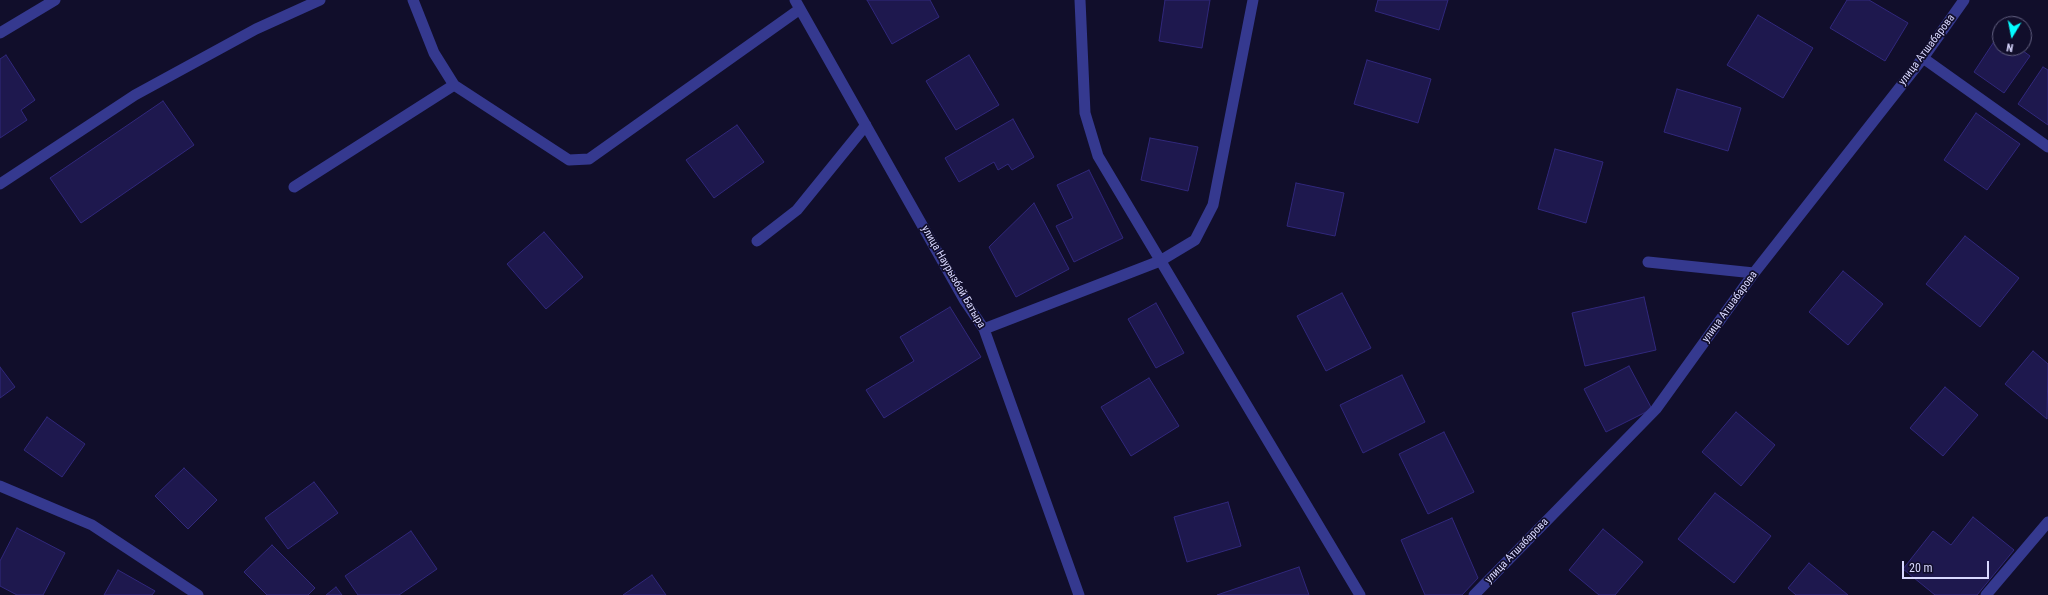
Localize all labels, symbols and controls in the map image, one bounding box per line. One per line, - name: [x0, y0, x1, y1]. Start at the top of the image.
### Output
- street label: улица Атшабарова: [1896, 12, 1958, 88]
- north arrow: [1992, 16, 2032, 56]
- text: N: [2006, 40, 2014, 54]
- street label: улица Наурызбай Батыра: [918, 223, 988, 331]
- street label: улица Атшабарова: [1700, 269, 1760, 345]
- street label: улица Атшабарова: [1483, 516, 1551, 586]
- scale bar: [1904, 553, 1991, 579]
- text: 20 m: [1909, 561, 1933, 575]

